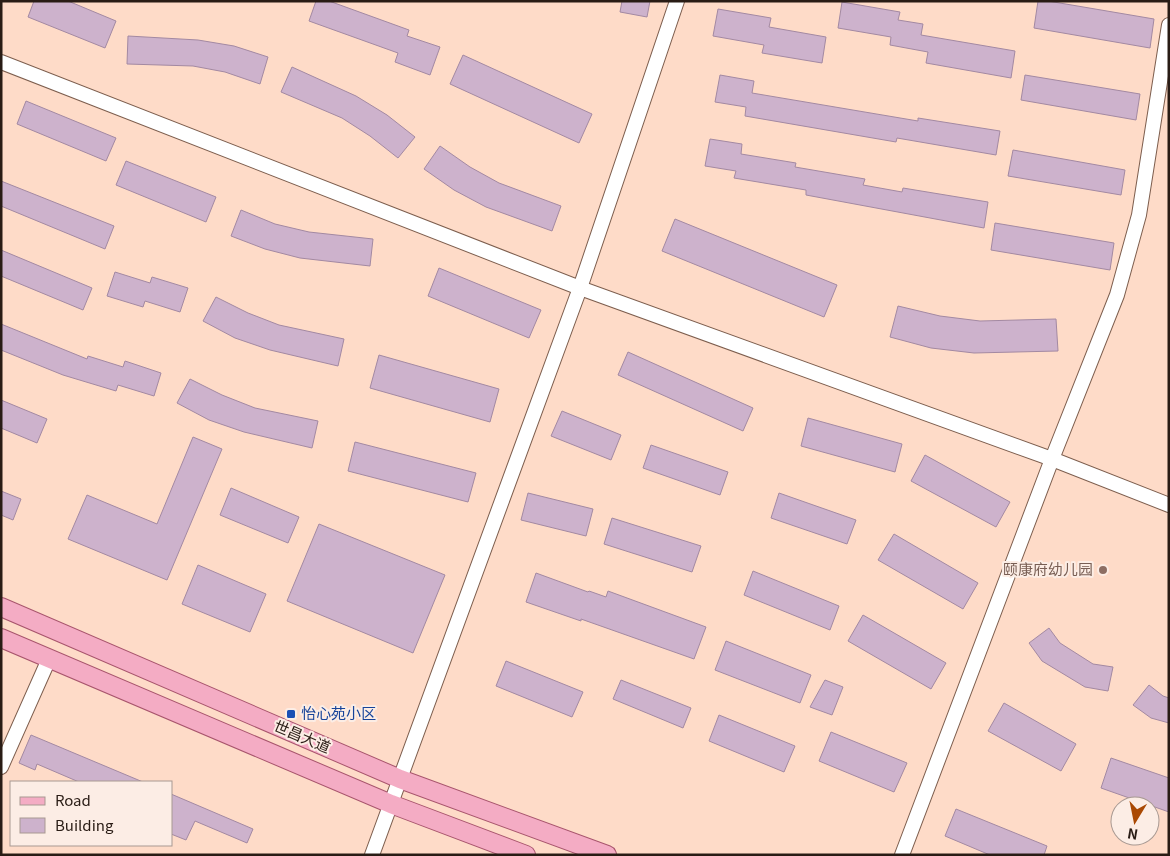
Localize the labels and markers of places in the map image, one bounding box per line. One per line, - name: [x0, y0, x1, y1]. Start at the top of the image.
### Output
- place label: 颐康府幼儿园: [1003, 558, 1093, 579]
- marker: 颐康府幼儿园: [1097, 564, 1109, 576]
- place label: 怡心苑小区: [301, 702, 376, 723]
- marker: 怡心苑小区: [285, 708, 297, 720]

